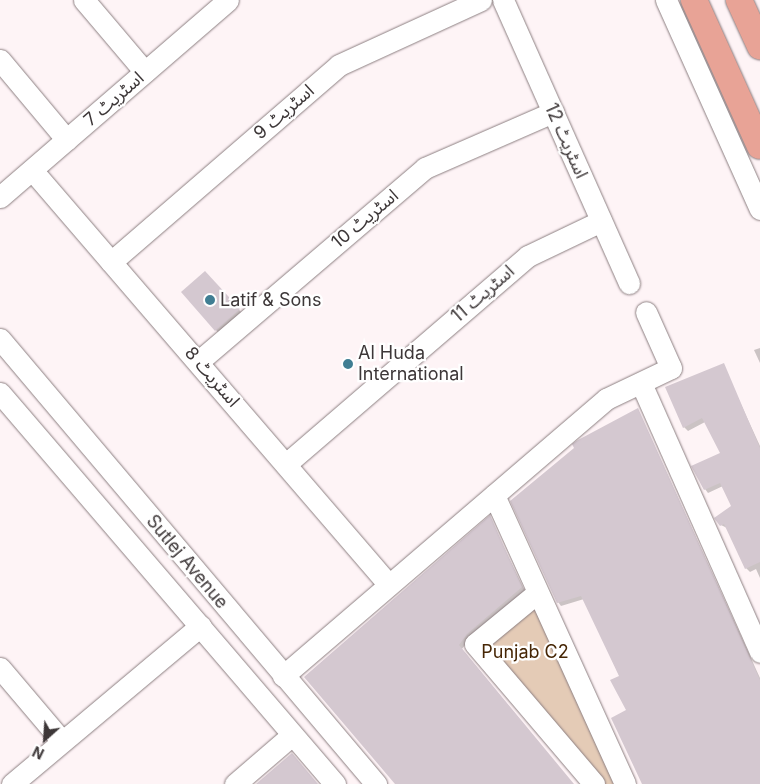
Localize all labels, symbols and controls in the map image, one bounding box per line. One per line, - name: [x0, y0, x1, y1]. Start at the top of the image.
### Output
- street label: اسٹریٹ 7: [80, 67, 148, 131]
- street label: اسٹریٹ 9: [249, 80, 319, 144]
- street label: اسٹریٹ 12: [540, 100, 592, 182]
- street label: اسٹریٹ 10: [327, 185, 403, 253]
- street label: اسٹریٹ 11: [447, 261, 519, 327]
- place label: Latif & Sons: [220, 289, 321, 311]
- marker: Latif & Sons: [204, 294, 216, 306]
- street label: اسٹریٹ 8: [180, 342, 244, 412]
- place label: Al Huda International: [358, 343, 464, 386]
- marker: Al Huda International: [342, 358, 354, 370]
- street label: Sutlej Avenue: [142, 511, 232, 613]
- park label: Punjab C2: [481, 641, 569, 663]
- north arrow: [20, 714, 70, 764]
- text: N: [30, 743, 47, 763]

